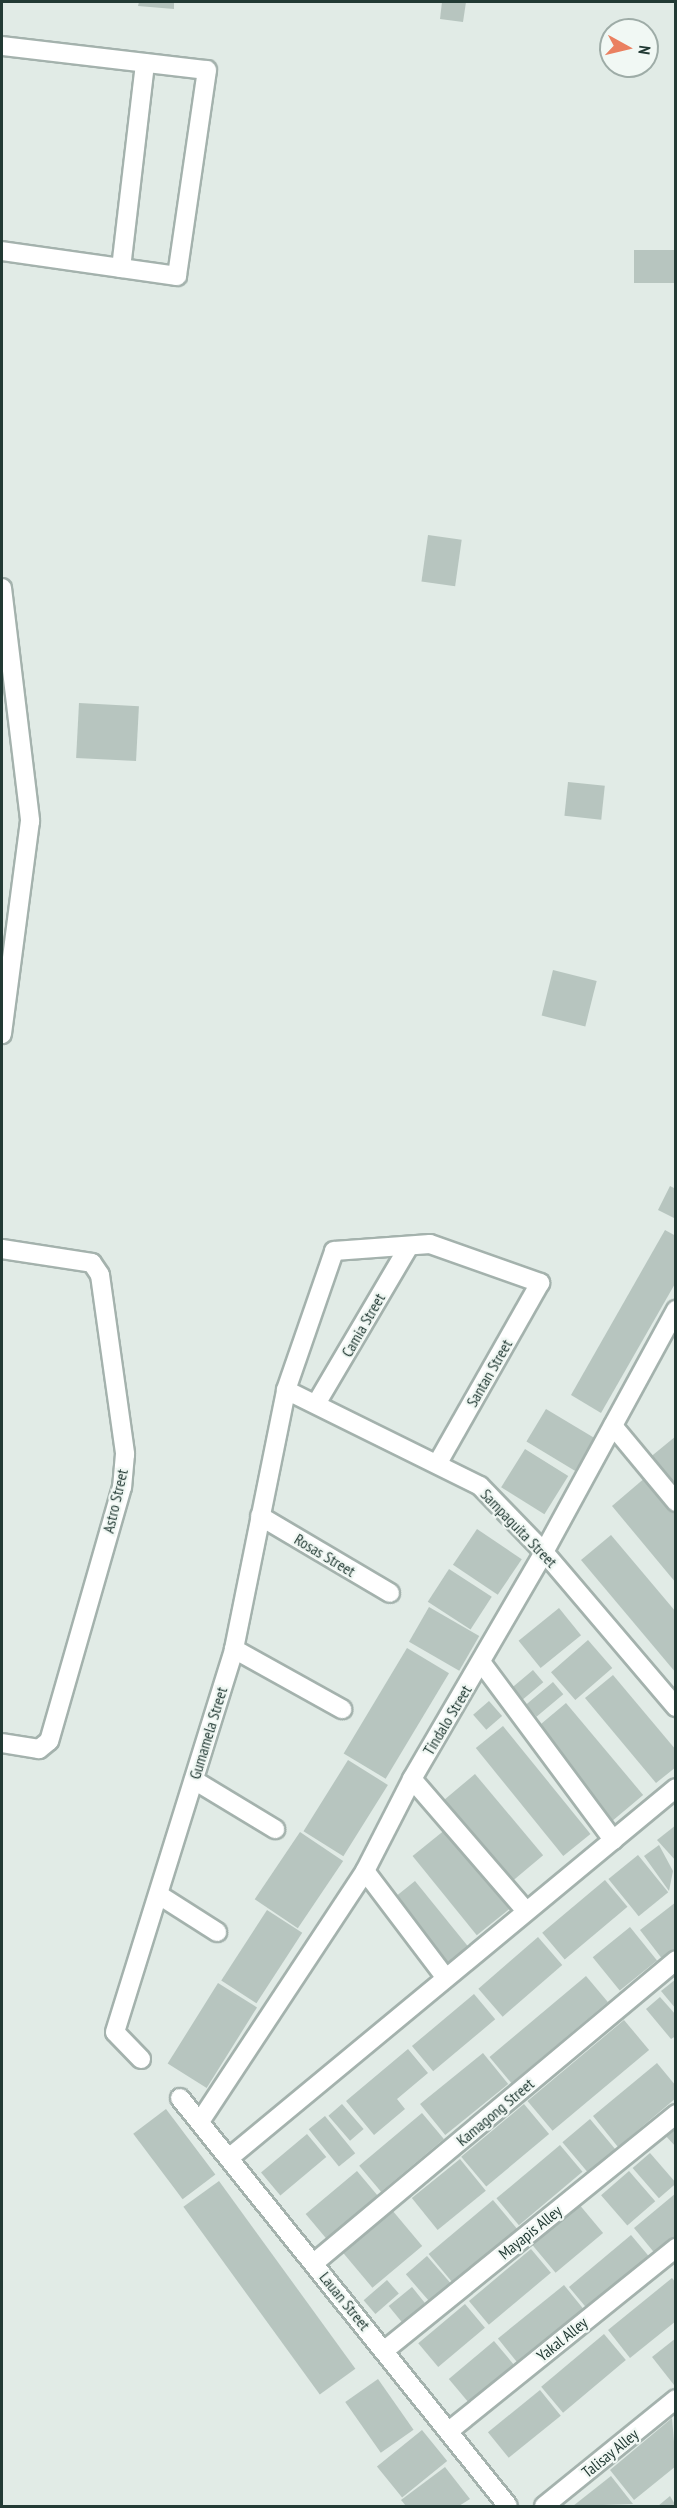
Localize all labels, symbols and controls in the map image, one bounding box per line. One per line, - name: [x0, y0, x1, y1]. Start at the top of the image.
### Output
- north arrow: [599, 18, 659, 78]
- text: N: [634, 45, 655, 56]
- street label: Camia Street: [337, 1290, 389, 1360]
- street label: Santan Street: [462, 1336, 516, 1410]
- street label: Astro Street: [98, 1467, 132, 1535]
- street label: Sampaguita Street: [477, 1485, 561, 1571]
- street label: Rosas Street: [291, 1529, 359, 1581]
- street label: Tindalo Street: [419, 1682, 475, 1758]
- street label: Gumamela Street: [185, 1685, 231, 1781]
- street label: Kamagong Street: [452, 2074, 538, 2150]
- street label: Mayapis Alley: [495, 2201, 565, 2263]
- street label: Lauan Street: [316, 2268, 374, 2334]
- street label: Yakal Alley: [533, 2313, 591, 2365]
- street label: Talisay Alley: [578, 2424, 642, 2482]

